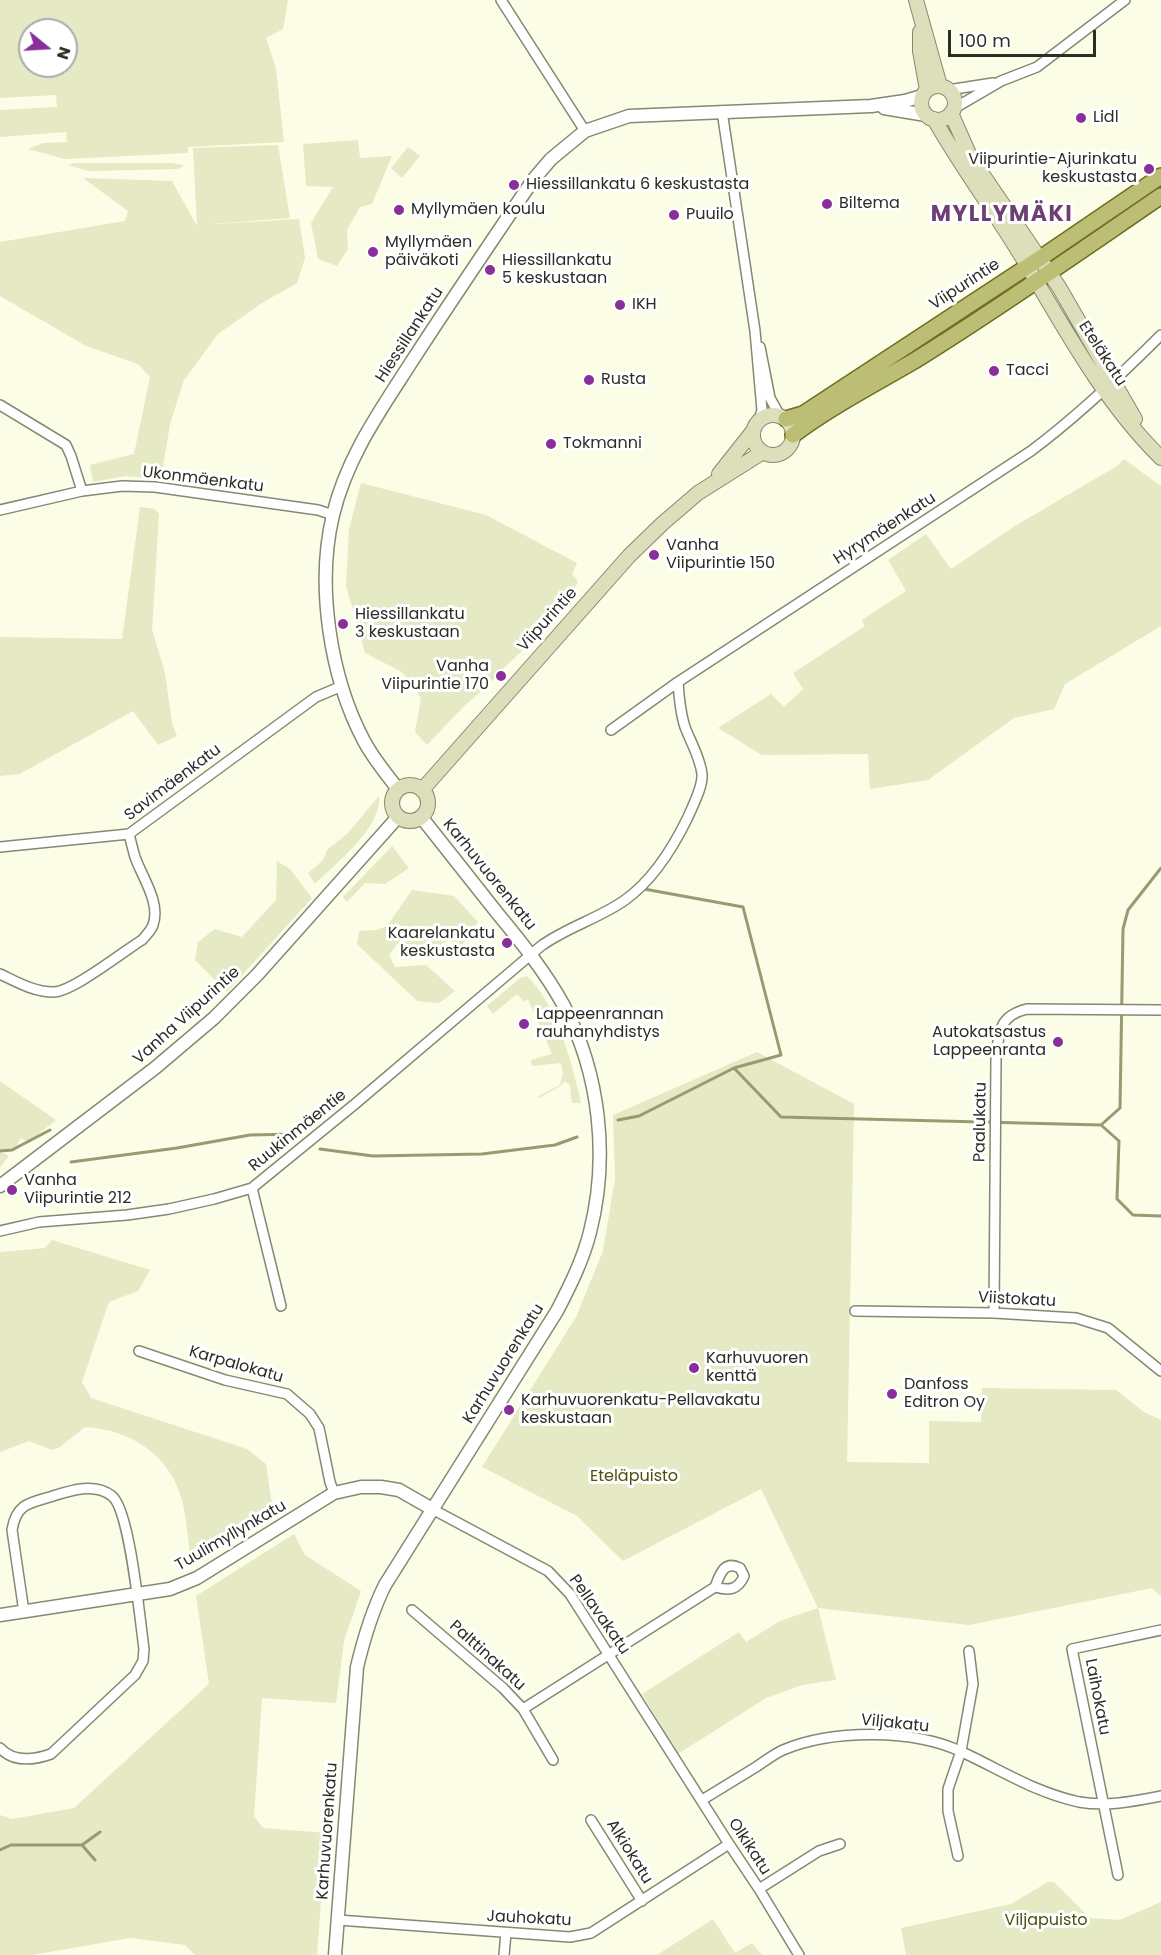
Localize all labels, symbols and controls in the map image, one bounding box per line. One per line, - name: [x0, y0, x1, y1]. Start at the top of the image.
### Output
- north arrow: [18, 18, 78, 78]
- scale bar: [951, 18, 1100, 56]
- text: 100 m: [959, 28, 1011, 53]
- text: N: [51, 44, 76, 62]
- place label: Lidl: [1093, 108, 1119, 128]
- marker: Lidl: [1074, 111, 1088, 125]
- place label: Viipurintie-Ajurinkatu keskustasta: [968, 150, 1137, 188]
- marker: Viipurintie-Ajurinkatu keskustasta: [1142, 162, 1156, 176]
- place label: Hiessillankatu 6 keskustasta: [526, 175, 749, 195]
- marker: Hiessillankatu 6 keskustasta: [507, 178, 521, 192]
- place label: Biltema: [839, 194, 900, 214]
- marker: Biltema: [820, 197, 834, 211]
- place label: Myllymäen koulu: [411, 200, 545, 220]
- district label: MYLLYMÄKI: [931, 202, 1073, 228]
- marker: Myllymäen koulu: [392, 203, 406, 217]
- place label: Puuilo: [686, 205, 734, 225]
- marker: Puuilo: [667, 208, 681, 222]
- place label: Myllymäen päiväkoti: [385, 233, 472, 271]
- marker: Myllymäen päiväkoti: [366, 245, 380, 259]
- place label: Hiessillankatu 5 keskustaan: [502, 251, 612, 289]
- street label: Viipurintie: [926, 255, 1004, 315]
- marker: Hiessillankatu 5 keskustaan: [483, 263, 497, 277]
- street label: Hiessillankatu: [372, 284, 448, 386]
- place label: IKH: [632, 295, 657, 315]
- marker: IKH: [613, 298, 627, 312]
- street label: Eteläkatu: [1074, 318, 1130, 390]
- place label: Tacci: [1006, 361, 1049, 381]
- marker: Tacci: [987, 364, 1001, 378]
- place label: Rusta: [601, 370, 646, 390]
- marker: Rusta: [582, 373, 596, 387]
- place label: Tokmanni: [563, 434, 642, 454]
- marker: Tokmanni: [544, 437, 558, 451]
- street label: Ukonmäenkatu: [141, 463, 265, 497]
- street label: Hyrymäenkatu: [830, 489, 940, 569]
- place label: Vanha Viipurintie 150: [666, 536, 775, 574]
- marker: Vanha Viipurintie 150: [647, 548, 661, 562]
- street label: Viipurintie: [514, 584, 582, 656]
- place label: Hiessillankatu 3 keskustaan: [355, 605, 465, 643]
- marker: Hiessillankatu 3 keskustaan: [336, 617, 350, 631]
- place label: Vanha Viipurintie 170: [381, 657, 489, 695]
- marker: Vanha Viipurintie 170: [494, 669, 508, 683]
- street label: Savimäenkatu: [121, 741, 225, 825]
- street label: Karhuvuorenkatu: [438, 816, 540, 934]
- place label: Kaarelankatu keskustasta: [388, 924, 495, 962]
- marker: Kaarelankatu keskustasta: [500, 936, 514, 950]
- street label: Vanha Viipurintie: [130, 963, 244, 1069]
- place label: Lappeenrannan rauhanyhdistys: [536, 1005, 664, 1043]
- marker: Lappeenrannan rauhanyhdistys: [517, 1017, 531, 1031]
- place label: Autokatsastus Lappeenranta: [932, 1023, 1046, 1061]
- marker: Autokatsastus Lappeenranta: [1051, 1035, 1065, 1049]
- street label: Paalukatu: [971, 1082, 991, 1162]
- street label: Ruukinmäentie: [245, 1086, 351, 1176]
- place label: Vanha Viipurintie 212: [24, 1171, 131, 1209]
- marker: Vanha Viipurintie 212: [5, 1183, 19, 1197]
- street label: Viistokatu: [977, 1288, 1057, 1312]
- street label: Karhuvuorenkatu: [459, 1301, 549, 1427]
- street label: Karpalokatu: [187, 1342, 285, 1388]
- place label: Karhuvuoren kenttä: [706, 1349, 808, 1387]
- marker: Karhuvuoren kenttä: [687, 1361, 701, 1375]
- place label: Danfoss Editron Oy: [904, 1375, 985, 1413]
- marker: Danfoss Editron Oy: [885, 1387, 899, 1401]
- place label: Karhuvuorenkatu-Pellavakatu keskustaan: [521, 1391, 760, 1429]
- marker: Karhuvuorenkatu-Pellavakatu keskustaan: [502, 1403, 516, 1417]
- park label: Eteläpuisto: [590, 1467, 678, 1487]
- street label: Tuulimyllynkatu: [172, 1497, 290, 1575]
- street label: Pellavakatu: [565, 1571, 633, 1659]
- street label: Palttinakatu: [445, 1617, 529, 1695]
- street label: Laihokatu: [1080, 1657, 1114, 1737]
- street label: Viljakatu: [860, 1711, 930, 1737]
- street label: Karhuvuorenkatu: [314, 1762, 342, 1900]
- street label: Olkikatu: [724, 1815, 774, 1879]
- street label: Alkiokatu: [602, 1816, 656, 1888]
- street label: Jauhokatu: [486, 1907, 572, 1931]
- park label: Viljapuisto: [1005, 1911, 1087, 1931]

